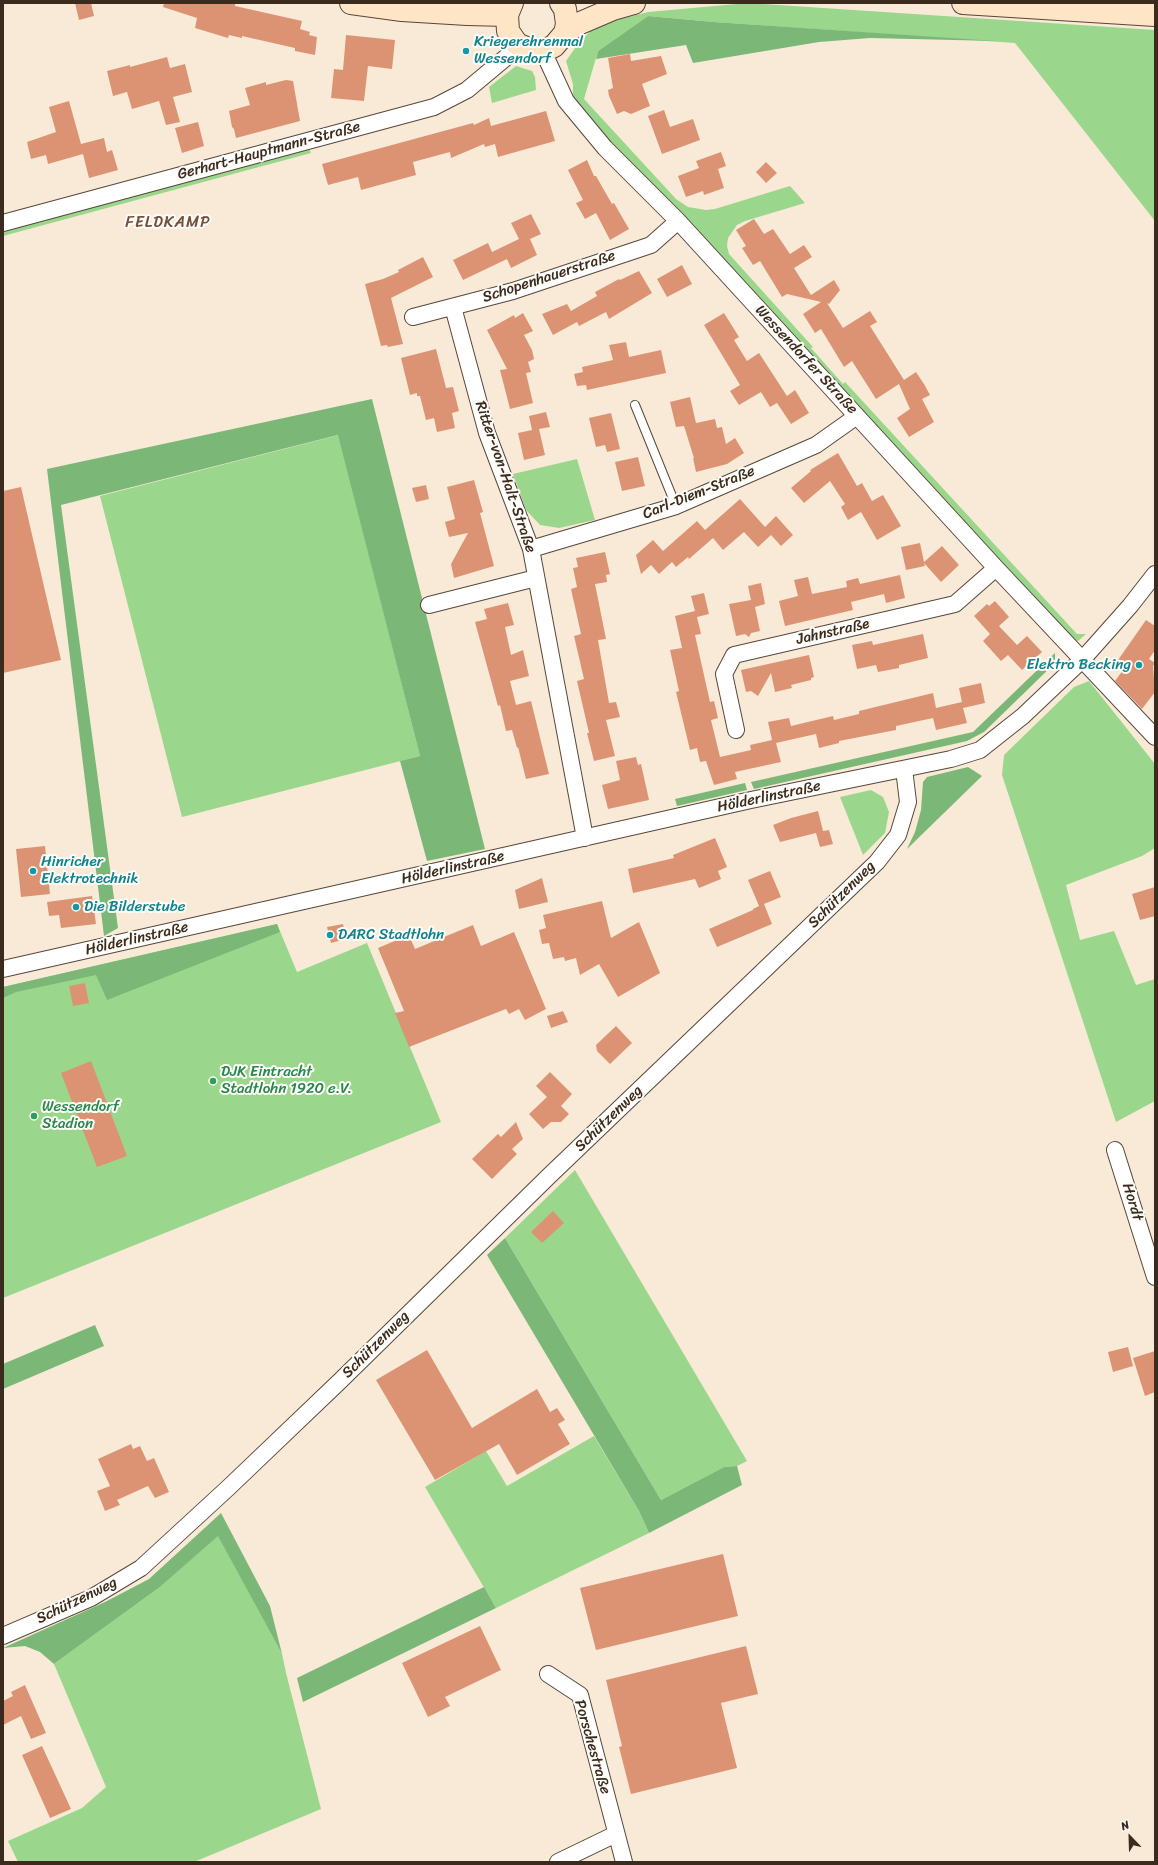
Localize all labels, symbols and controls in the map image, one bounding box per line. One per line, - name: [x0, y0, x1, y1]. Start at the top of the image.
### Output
- place label: Kriegerehrenmal Wessendorf: [474, 33, 583, 68]
- marker: Kriegerehrenmal Wessendorf: [461, 46, 471, 56]
- street label: Gerhart-Hauptmann-Straße: [176, 118, 362, 184]
- district label: FELDKAMP: [125, 213, 211, 233]
- street label: Schopenhauerstraße: [480, 247, 618, 307]
- street label: Wessendorfer Straße: [751, 302, 861, 418]
- street label: Ritter-von-Halt-Straße: [471, 399, 539, 555]
- street label: Carl-Diem-Straße: [640, 462, 758, 524]
- street label: Jahnstraße: [795, 615, 871, 649]
- place label: Elektro Becking: [1027, 656, 1131, 674]
- marker: Elektro Becking: [1134, 660, 1144, 670]
- street label: Hölderlinstraße: [716, 777, 822, 817]
- street label: Hölderlinstraße: [400, 847, 506, 889]
- place label: Hinricher Elektrotechnik: [41, 853, 138, 888]
- street label: Schützenweg: [805, 858, 879, 932]
- marker: Hinricher Elektrotechnik: [28, 866, 38, 876]
- place label: Die Bilderstube: [84, 898, 186, 916]
- marker: Die Bilderstube: [71, 902, 81, 912]
- street label: Hölderlinstraße: [84, 918, 190, 960]
- place label: DARC Stadtlohn: [338, 926, 444, 944]
- marker: DARC Stadtlohn: [325, 930, 335, 940]
- place label: DJK Eintracht Stadtlohn 1920 e.V.: [221, 1063, 352, 1098]
- marker: DJK Eintracht Stadtlohn 1920 e.V.: [208, 1076, 218, 1086]
- street label: Schützenweg: [571, 1082, 647, 1156]
- place label: Wessendorf Stadion: [42, 1098, 119, 1133]
- marker: Wessendorf Stadion: [29, 1111, 39, 1121]
- street label: Hordt: [1118, 1181, 1146, 1223]
- street label: Schützenweg: [339, 1308, 413, 1382]
- street label: Schützenweg: [34, 1574, 120, 1628]
- street label: Porschestraße: [570, 1698, 614, 1796]
- text: N: [1118, 1815, 1132, 1836]
- north arrow: [1110, 1817, 1150, 1857]

